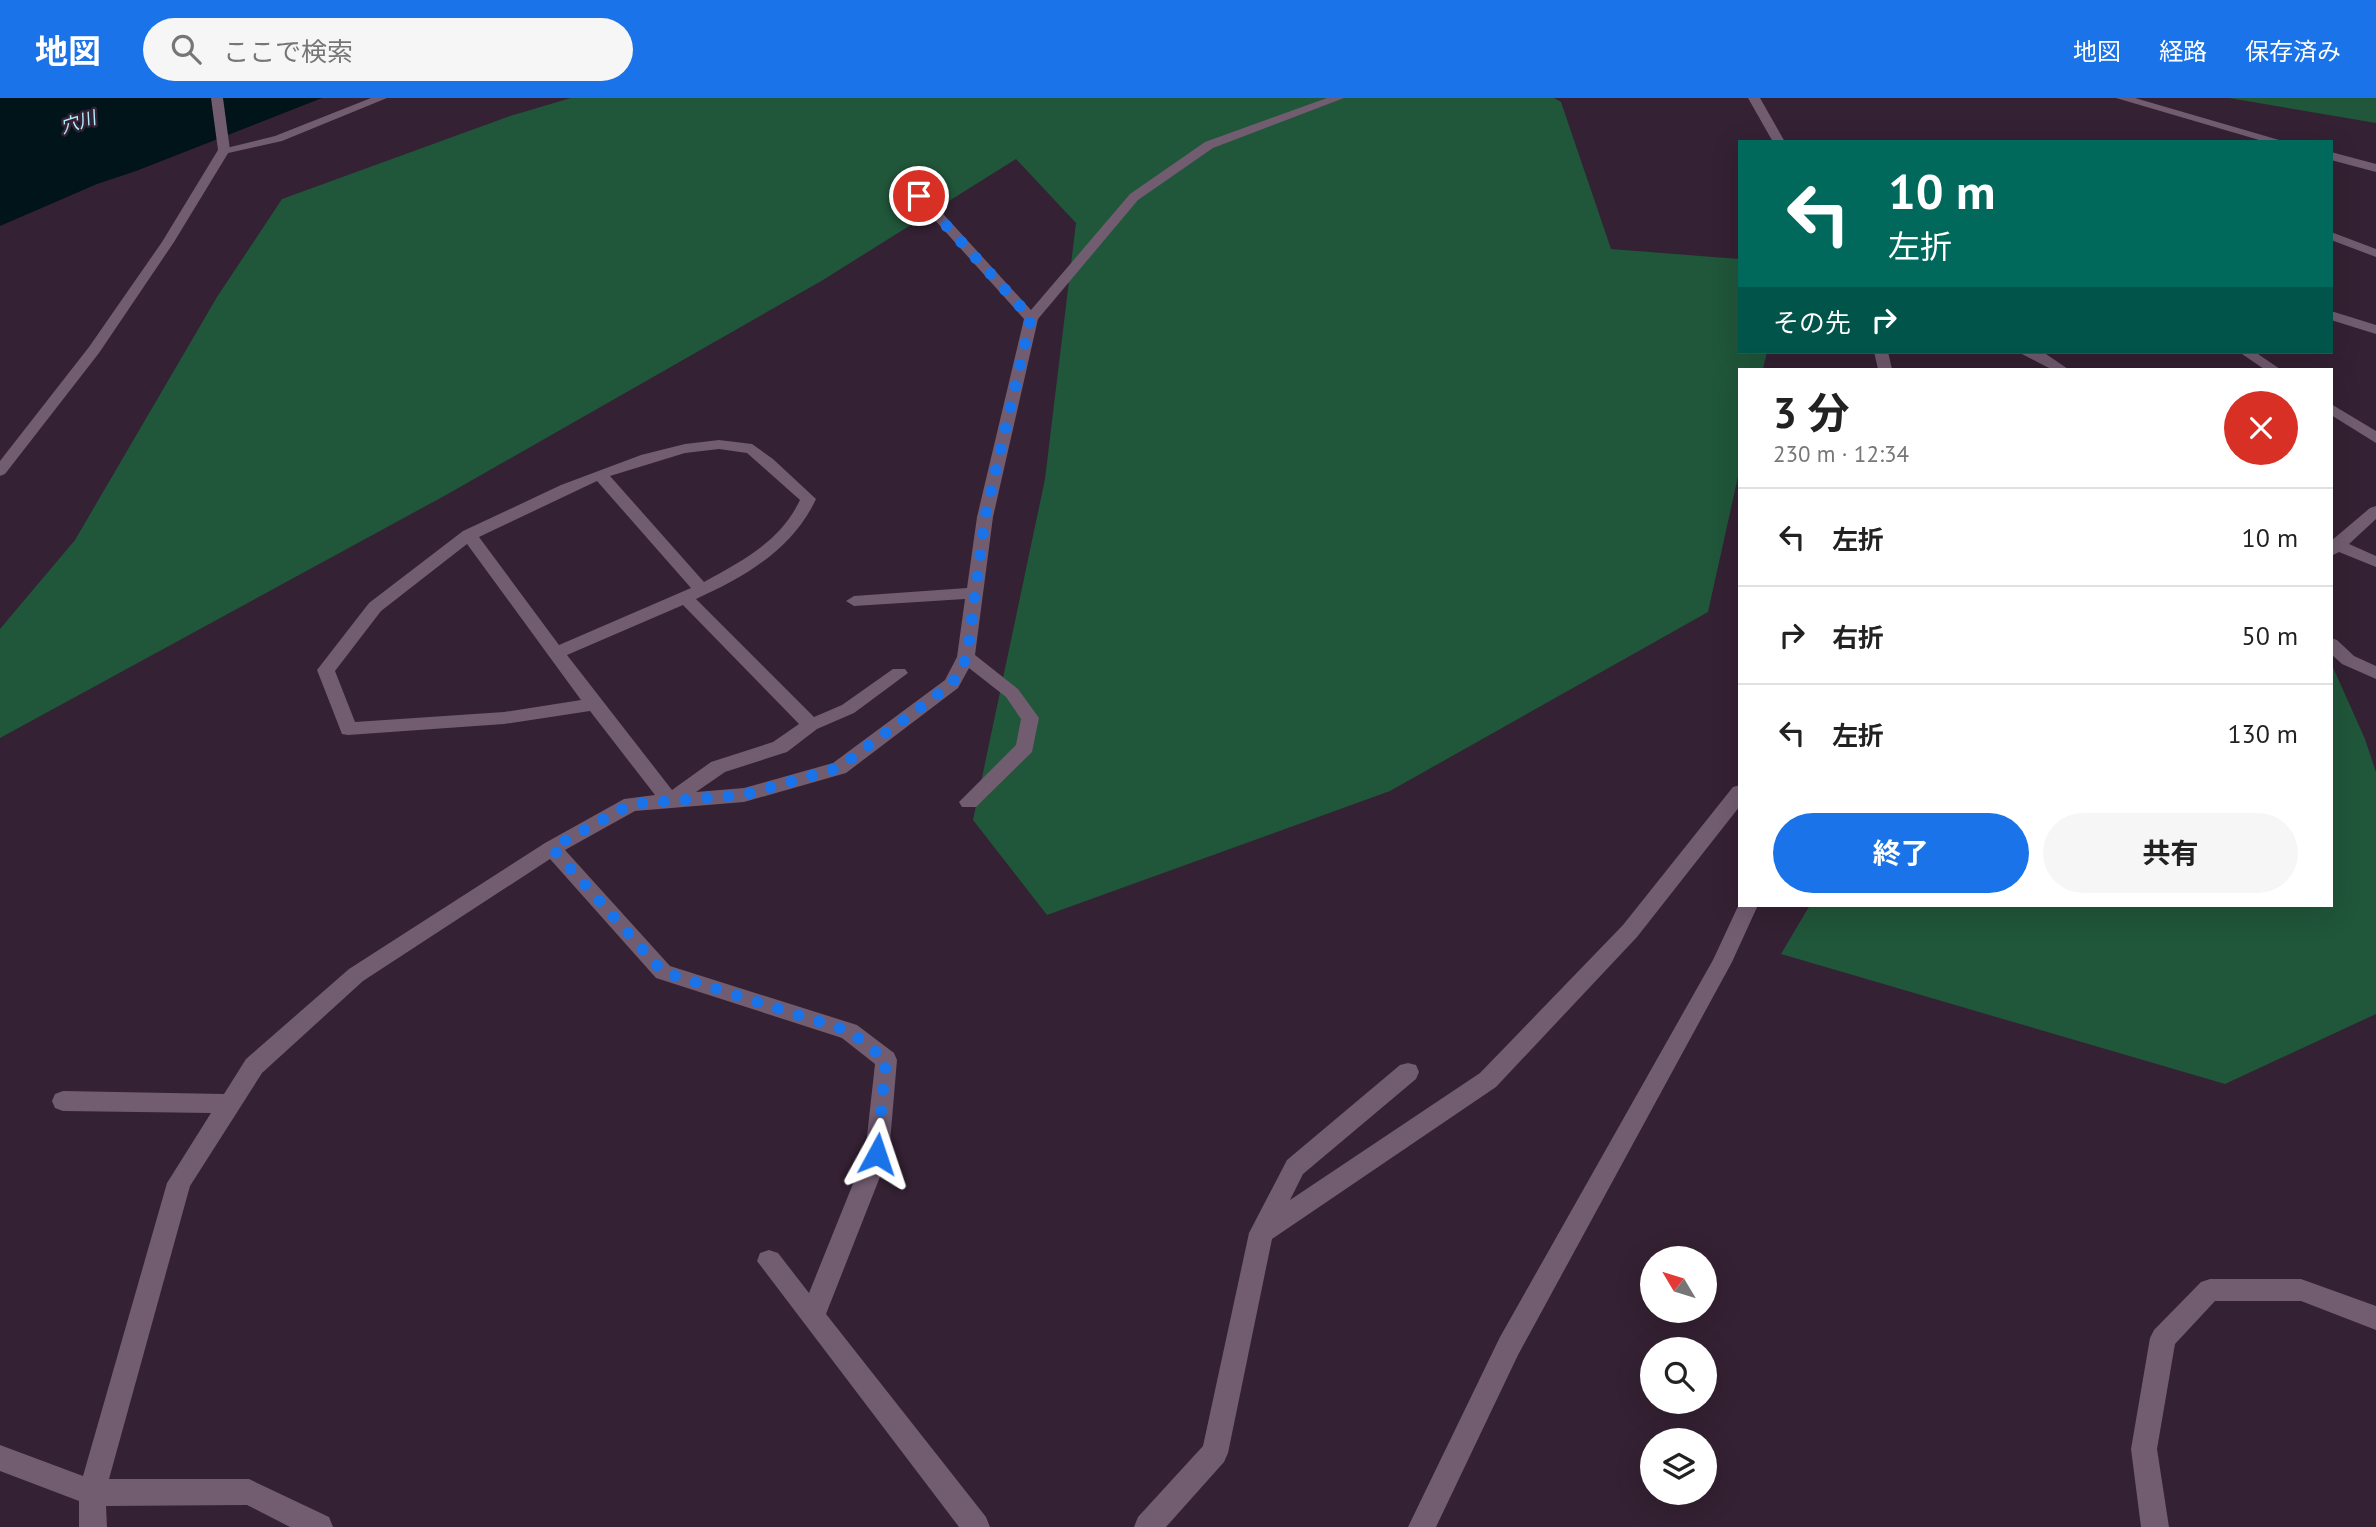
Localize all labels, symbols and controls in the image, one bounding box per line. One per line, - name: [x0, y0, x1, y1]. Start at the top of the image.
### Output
- search box: [143, 18, 633, 81]
- text: 地図: [35, 29, 101, 72]
- icon: search: [167, 30, 205, 68]
- text: ここで検索: [223, 35, 353, 68]
- text: 地図: [2073, 36, 2121, 67]
- text: 経路: [2159, 36, 2207, 67]
- text: 保存済み: [2245, 36, 2341, 67]
- water label: 穴川: [57, 105, 100, 138]
- text: 10 m: [1888, 159, 1995, 223]
- pin: [889, 166, 949, 226]
- icon: left: [1773, 168, 1864, 259]
- icon: arrive: [900, 177, 938, 215]
- text: 左折: [1888, 225, 1952, 267]
- icon: right: [1865, 301, 1903, 339]
- text: その先: [1773, 306, 1851, 339]
- text: 3 分: [1773, 385, 1849, 440]
- button: close: [2224, 391, 2298, 465]
- text: 230 m · 12:34: [1773, 439, 1909, 468]
- icon: left: [1773, 518, 1811, 556]
- text: 10 m: [2242, 521, 2298, 554]
- text: 左折: [1832, 523, 1884, 556]
- icon: right: [1773, 616, 1811, 654]
- text: 50 m: [2242, 619, 2298, 652]
- text: 右折: [1832, 621, 1884, 654]
- icon: left: [1773, 714, 1811, 752]
- text: 130 m: [2227, 717, 2298, 750]
- text: 左折: [1832, 719, 1884, 752]
- button: 終了: [1773, 813, 2029, 893]
- button: 共有: [2043, 813, 2298, 893]
- position arrow: [840, 1117, 914, 1191]
- north arrow: [1640, 1246, 1717, 1323]
- map controls: [1640, 1246, 1717, 1505]
- button: search: [1640, 1337, 1717, 1414]
- button: layers: [1640, 1428, 1717, 1505]

